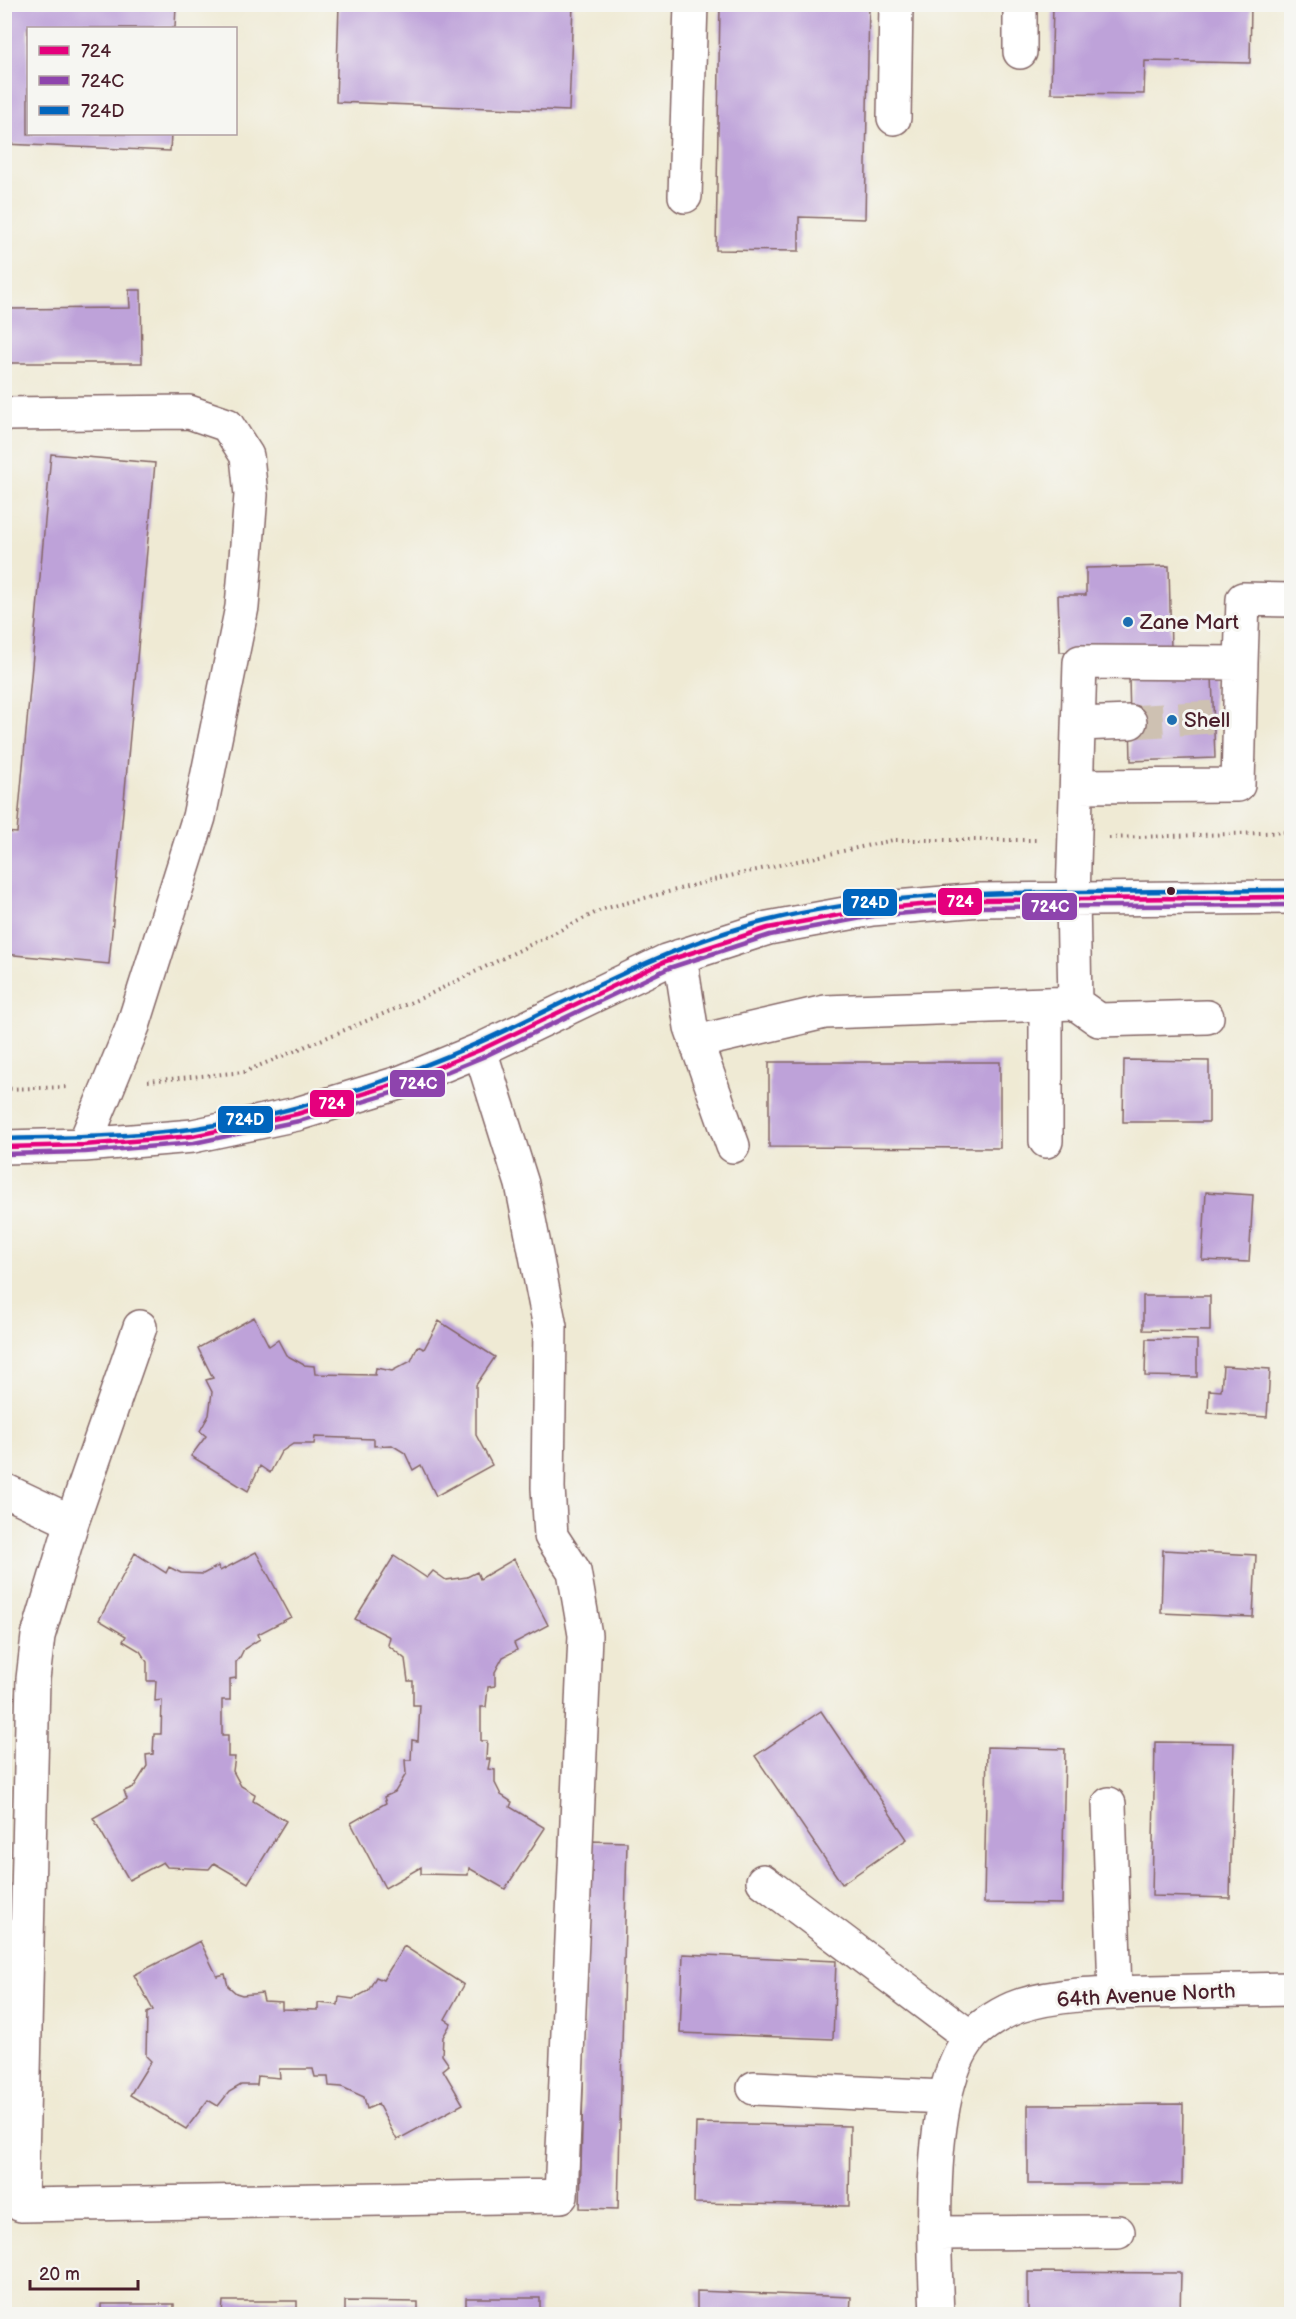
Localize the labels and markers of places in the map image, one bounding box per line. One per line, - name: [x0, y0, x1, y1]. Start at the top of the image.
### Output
- place label: Zane Mart: [1139, 610, 1240, 635]
- marker: Zane Mart: [1121, 615, 1135, 629]
- place label: Shell: [1184, 708, 1230, 733]
- marker: Shell: [1165, 713, 1179, 727]
- unlabelled marker: [1165, 885, 1177, 897]

